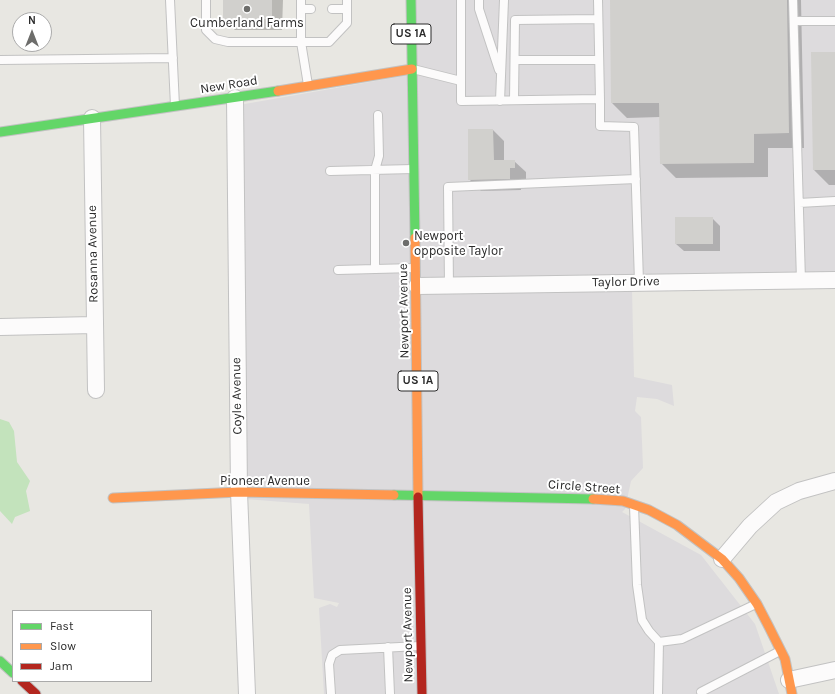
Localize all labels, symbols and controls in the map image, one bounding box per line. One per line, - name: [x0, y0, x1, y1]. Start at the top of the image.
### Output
- marker: Cumberland Farms: [242, 4, 252, 14]
- north arrow: [12, 12, 52, 52]
- text: N: [28, 14, 36, 27]
- place label: Cumberland Farms: [190, 15, 304, 31]
- road number: US 1A: [391, 24, 431, 44]
- street label: New Road: [199, 73, 259, 97]
- street label: Rosanna Avenue: [84, 205, 102, 303]
- place label: Newport opposite Taylor: [414, 228, 503, 259]
- marker: Newport opposite Taylor: [401, 238, 411, 248]
- street label: Newport Avenue: [395, 263, 413, 359]
- street label: Taylor Drive: [592, 274, 660, 290]
- street label: Coyle Avenue: [229, 357, 245, 435]
- road number: US 1A: [398, 371, 438, 391]
- street label: Pioneer Avenue: [220, 473, 310, 489]
- street label: Circle Street: [547, 477, 621, 497]
- street label: Newport Avenue: [399, 587, 417, 683]
- legend: [12, 610, 152, 682]
- text: Fast: [50, 619, 73, 633]
- text: Slow: [50, 639, 76, 653]
- text: Jam: [50, 659, 73, 673]

